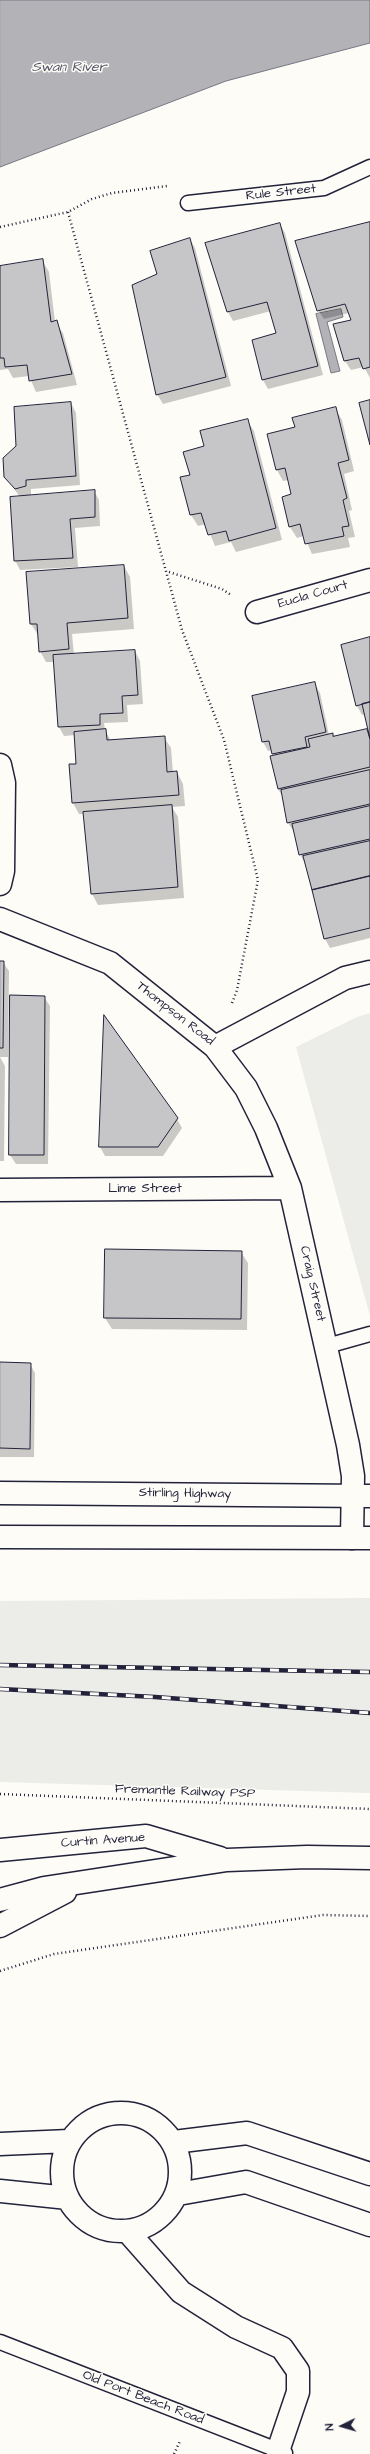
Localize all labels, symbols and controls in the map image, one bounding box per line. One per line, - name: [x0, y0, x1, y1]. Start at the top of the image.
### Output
- water label: Swan River: [32, 60, 106, 76]
- street label: Rule Street: [245, 182, 317, 204]
- street label: Eucla Court: [276, 578, 350, 612]
- street label: Thompson Road: [133, 979, 217, 1049]
- street label: Lime Street: [108, 1181, 182, 1197]
- street label: Craig Street: [296, 1245, 328, 1323]
- street label: Stirling Highway: [139, 1485, 231, 1503]
- street label: Fremantle Railway PSP: [115, 1782, 255, 1802]
- street label: Curtin Avenue: [60, 1830, 146, 1852]
- street label: Old Port Beach Road: [80, 2368, 206, 2428]
- north arrow: [322, 2406, 362, 2446]
- text: N: [322, 2423, 337, 2431]

